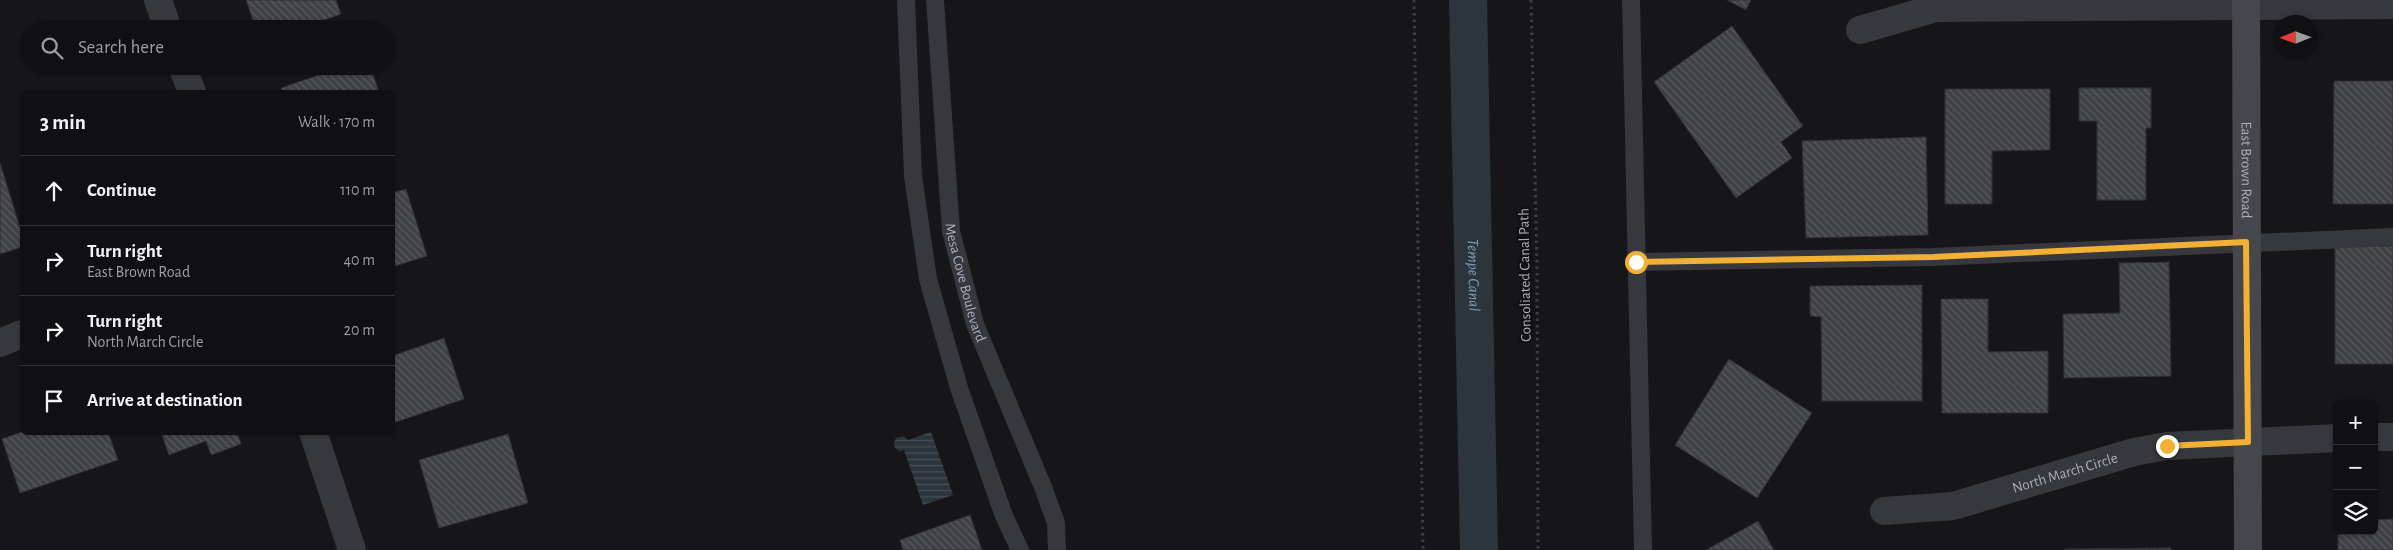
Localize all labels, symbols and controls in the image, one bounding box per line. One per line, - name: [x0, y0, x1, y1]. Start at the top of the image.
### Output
- north arrow: [2273, 15, 2318, 60]
- search box: [20, 20, 395, 75]
- icon: search: [38, 34, 66, 62]
- text: Search here: [78, 38, 164, 57]
- text: 3 min: [40, 112, 86, 133]
- text: Walk · 170 m: [298, 114, 375, 130]
- street label: East Brown Road: [2239, 122, 2254, 219]
- icon: ahead: [40, 177, 68, 205]
- text: Continue: [87, 181, 156, 200]
- text: 110 m: [340, 182, 375, 198]
- street label: Consoliated Canal Path: [1516, 208, 1534, 342]
- street label: Mesa Cove Boulevard: [943, 223, 989, 344]
- water label: Tempe Canal: [1464, 238, 1482, 311]
- text: Turn right: [87, 242, 162, 261]
- icon: right: [40, 247, 68, 275]
- route start: [1625, 251, 1648, 274]
- text: 40 m: [343, 252, 375, 268]
- text: East Brown Road: [87, 264, 190, 280]
- text: Turn right: [87, 312, 162, 331]
- icon: right: [40, 317, 68, 345]
- text: 20 m: [344, 322, 375, 338]
- text: North March Circle: [87, 334, 203, 350]
- icon: arrive: [40, 387, 68, 415]
- text: Arrive at destination: [87, 391, 243, 410]
- map controls: [2333, 400, 2378, 535]
- button: +: [2333, 400, 2378, 445]
- route end: [2156, 435, 2179, 458]
- button: −: [2333, 445, 2378, 490]
- street label: North March Circle: [2010, 450, 2120, 495]
- button: layers: [2333, 490, 2378, 535]

